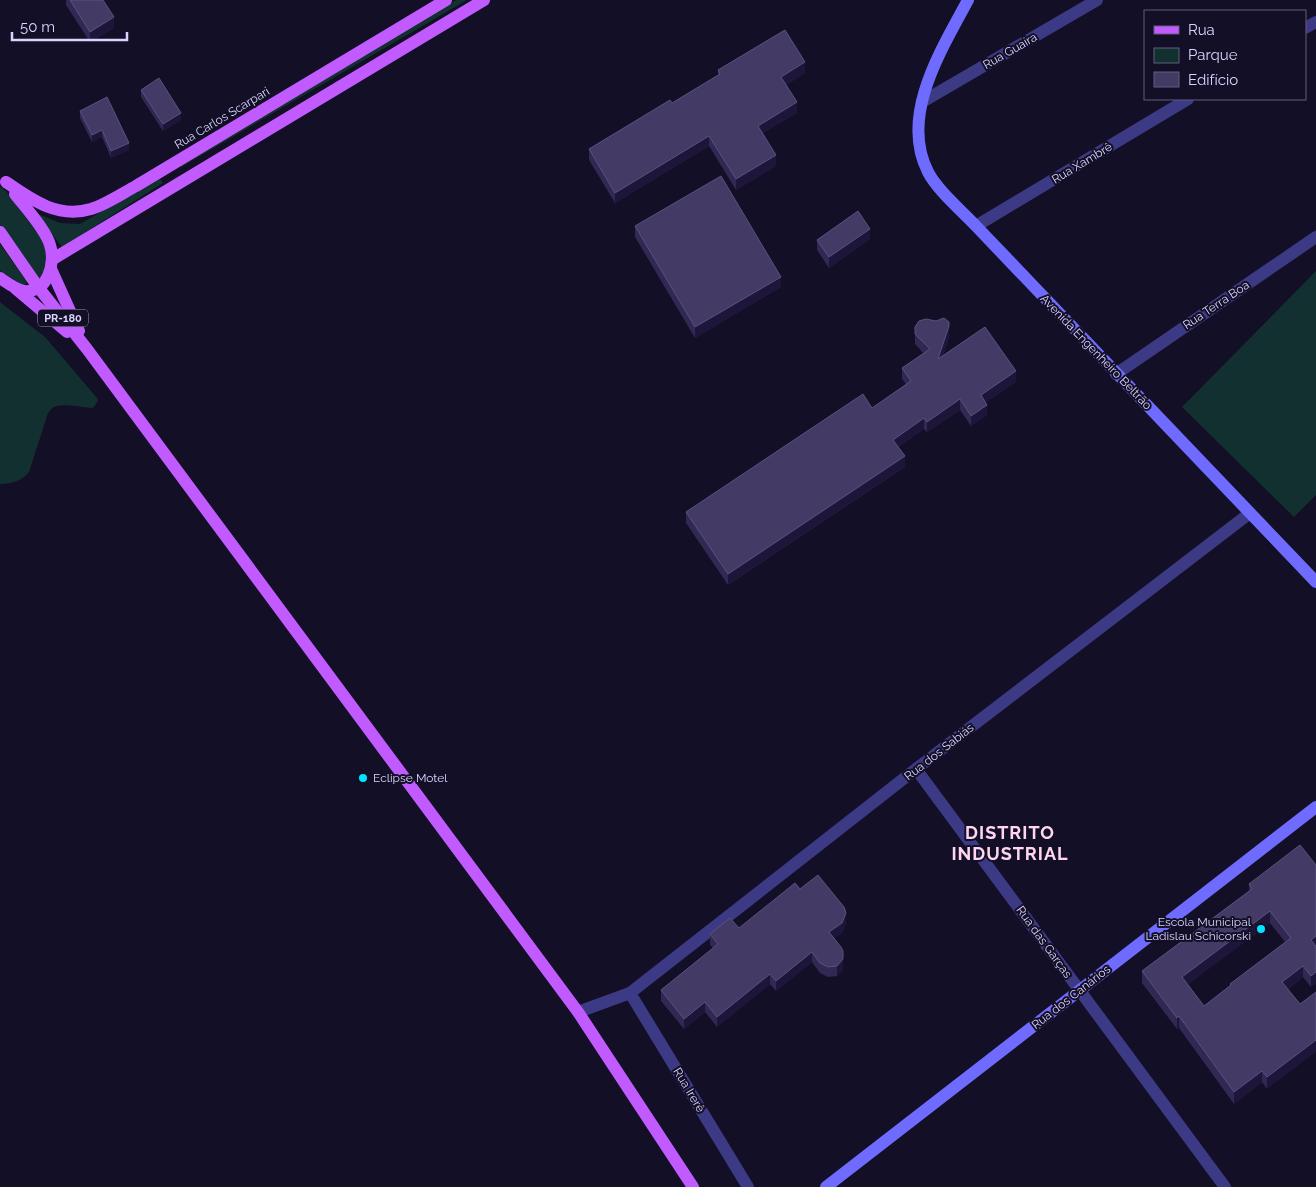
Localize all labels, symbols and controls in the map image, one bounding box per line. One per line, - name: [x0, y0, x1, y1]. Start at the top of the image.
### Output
- scale bar: [12, 10, 128, 42]
- legend: [1144, 10, 1306, 100]
- text: 50 m: [20, 18, 55, 36]
- text: Rua: [1188, 21, 1215, 39]
- street label: Rua Guaíra: [980, 30, 1040, 72]
- text: Parque: [1188, 46, 1238, 64]
- text: Edifício: [1188, 71, 1238, 89]
- street label: Rua Carlos Scarpari: [172, 84, 272, 152]
- street label: Rua Xambrê: [1049, 140, 1115, 186]
- street label: Rua Terra Boa: [1180, 278, 1252, 332]
- street label: Avenida Engenheiro Beltrão: [1037, 292, 1155, 412]
- road number: PR-180: [38, 310, 88, 326]
- street label: Rua dos Sabiás: [902, 720, 977, 783]
- place label: Eclipse Motel: [373, 771, 448, 785]
- marker: Eclipse Motel: [357, 772, 369, 784]
- district label: DISTRITO INDUSTRIAL: [951, 822, 1069, 864]
- street label: Rua das Garças: [1013, 903, 1075, 981]
- place label: Escola Municipal Ladislau Schicorski: [1145, 915, 1252, 943]
- marker: Escola Municipal Ladislau Schicorski: [1255, 923, 1267, 935]
- street label: Rua dos Canários: [1029, 962, 1113, 1032]
- street label: Rua Irerê: [670, 1065, 708, 1115]

